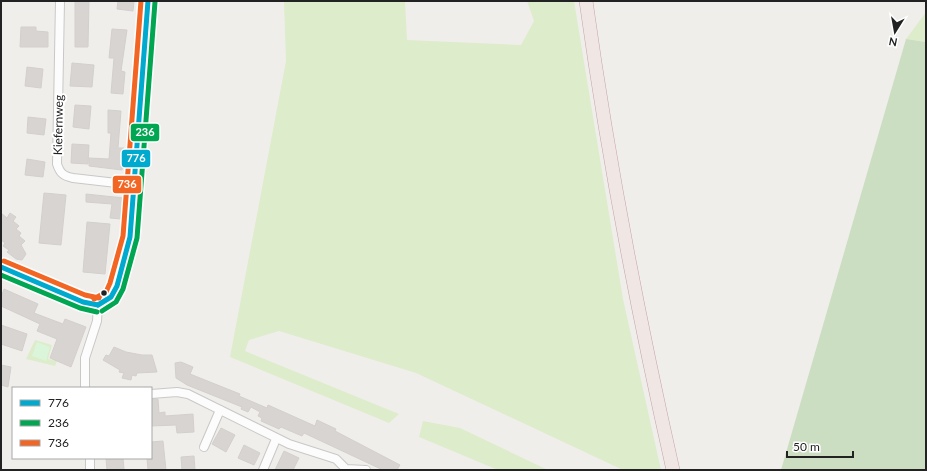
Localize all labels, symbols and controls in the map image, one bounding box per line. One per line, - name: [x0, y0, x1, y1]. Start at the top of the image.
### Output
- north arrow: [875, 12, 915, 52]
- text: N: [888, 35, 898, 49]
- street label: Kiefernweg: [50, 95, 66, 155]
- line badge: 236: [130, 123, 160, 142]
- text: 236: [135, 125, 155, 138]
- line badge: 776: [121, 149, 151, 168]
- text: 776: [126, 151, 146, 164]
- line badge: 736: [112, 175, 142, 194]
- text: 736: [117, 177, 137, 190]
- unlabelled marker: [99, 288, 109, 298]
- legend: [12, 387, 152, 459]
- text: 776: [48, 395, 69, 410]
- text: 236: [48, 415, 69, 430]
- scale bar: [787, 433, 853, 459]
- text: 736: [48, 435, 69, 450]
- text: 50 m: [793, 439, 820, 454]

